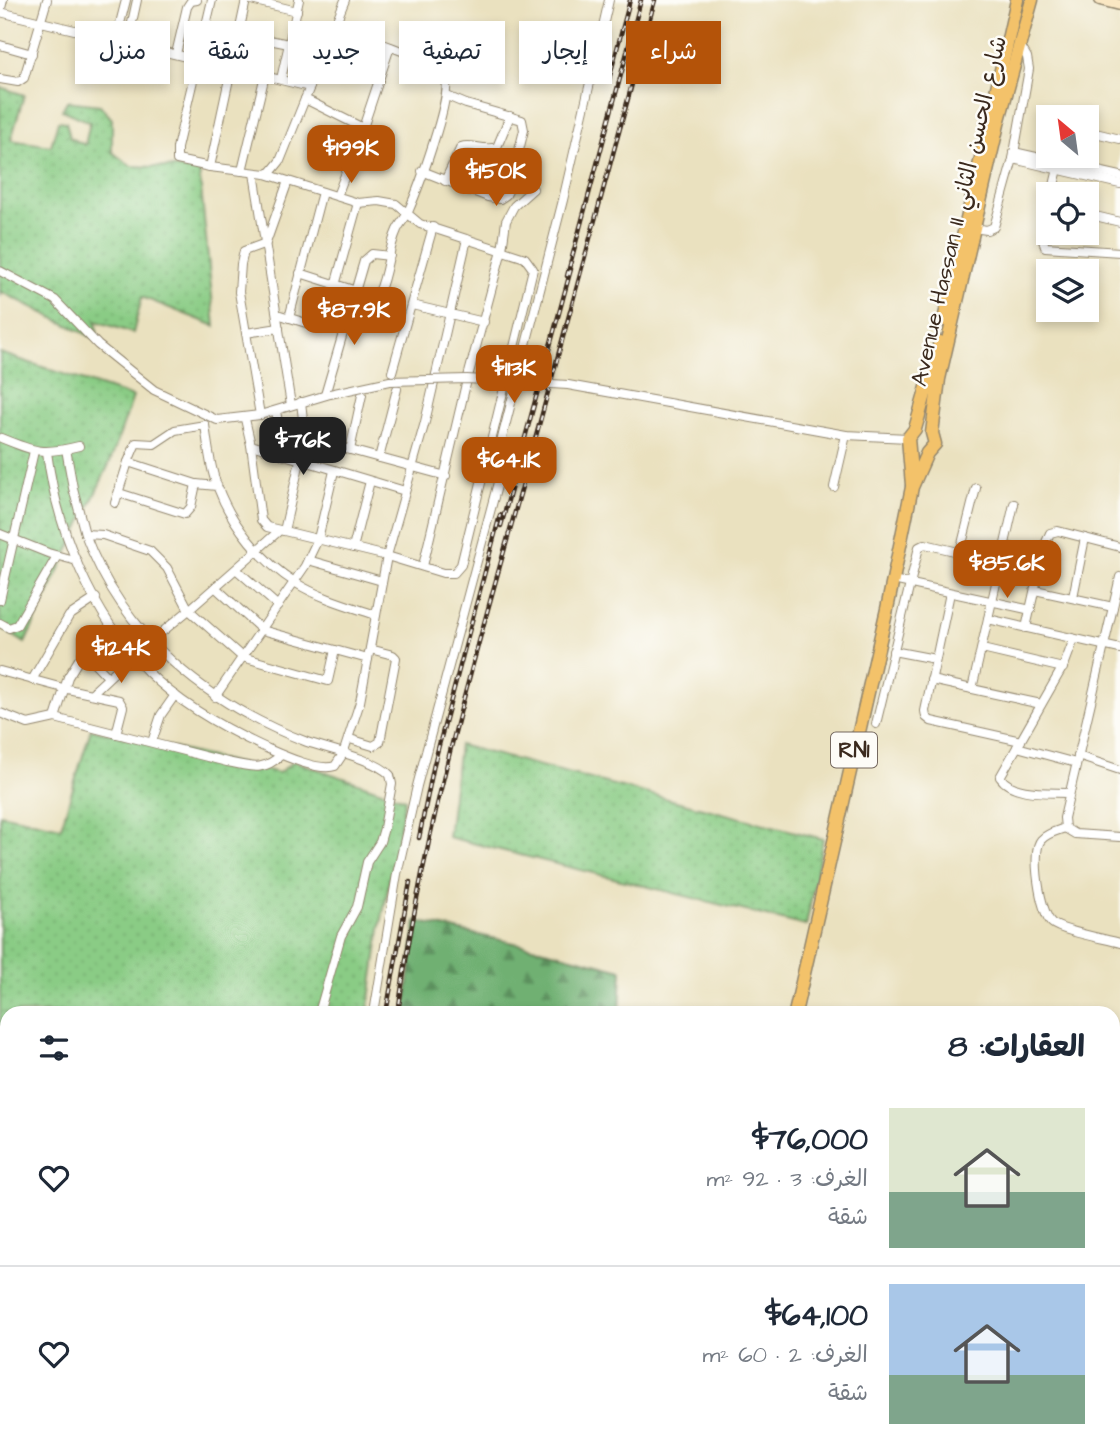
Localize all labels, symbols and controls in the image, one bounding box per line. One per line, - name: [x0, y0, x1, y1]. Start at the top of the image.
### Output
- chip: منزل: [75, 21, 170, 84]
- chip: شقة: [184, 21, 274, 84]
- chip: جديد: [288, 21, 385, 84]
- chip: تصفية: [399, 21, 505, 84]
- chip: إيجار: [519, 21, 612, 84]
- chip: شراء: [626, 21, 721, 84]
- street label: Avenue Hassan II شارع الحسن الثاني: [903, 33, 1019, 390]
- north arrow: [1036, 105, 1099, 168]
- map controls: [1036, 105, 1099, 322]
- pin: $199K: [302, 125, 400, 185]
- text: $199K: [323, 132, 379, 164]
- pin: $150K: [447, 148, 545, 208]
- text: $150K: [466, 155, 526, 187]
- button: locate: [1036, 182, 1099, 245]
- button: layers: [1036, 259, 1099, 322]
- pin: $87.9K: [297, 288, 411, 347]
- text: $87.9K: [318, 294, 390, 326]
- pin: $113K: [465, 346, 563, 405]
- text: $113K: [492, 352, 536, 384]
- pin: $76K: [262, 418, 344, 477]
- text: $76K: [275, 424, 331, 456]
- pin: $64.1K: [452, 438, 566, 497]
- text: $64.1K: [478, 444, 540, 476]
- pin: $85.6K: [950, 540, 1064, 600]
- text: $85.6K: [969, 547, 1045, 579]
- pin: $124K: [72, 626, 170, 685]
- text: $124K: [92, 632, 150, 664]
- road number: RN1: [831, 732, 877, 768]
- text: العقارات: 8: [948, 1026, 1085, 1068]
- icon: filters: [35, 1029, 73, 1067]
- text: $76,000: [752, 1119, 868, 1161]
- icon: home: [945, 1136, 1029, 1220]
- icon: heart: [35, 1159, 73, 1197]
- text: الغرف: 3 · 92 m²: [707, 1163, 868, 1195]
- text: شقة: [828, 1201, 868, 1233]
- text: $64,100: [765, 1295, 868, 1337]
- icon: home: [945, 1312, 1029, 1396]
- icon: heart: [35, 1335, 73, 1373]
- text: الغرف: 2 · 60 m²: [702, 1339, 868, 1371]
- text: شقة: [828, 1377, 868, 1409]

